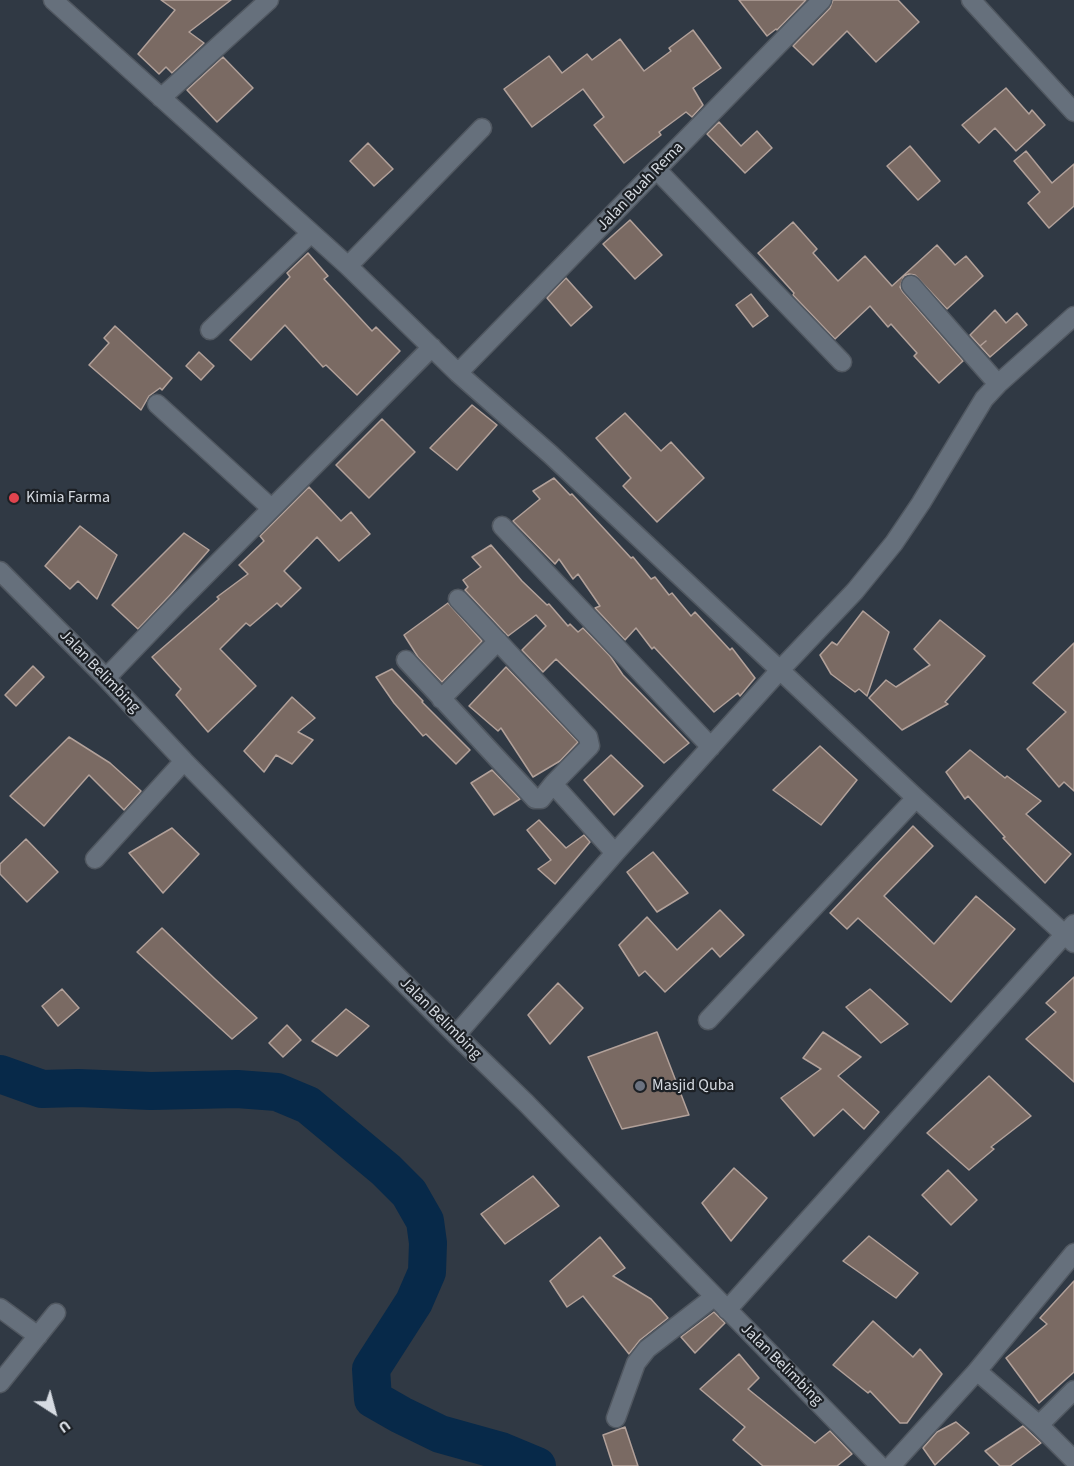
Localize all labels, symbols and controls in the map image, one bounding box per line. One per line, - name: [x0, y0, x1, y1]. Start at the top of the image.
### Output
- street label: Jalan Buah Rema: [594, 139, 688, 235]
- place label: Kimia Farma: [26, 488, 110, 508]
- marker: Kimia Farma: [7, 491, 21, 505]
- street label: Jalan Belimbing: [55, 626, 143, 718]
- street label: Jalan Belimbing: [395, 974, 485, 1064]
- place label: Masjid Quba: [652, 1076, 734, 1096]
- marker: Masjid Quba: [633, 1079, 647, 1093]
- street label: Jalan Belimbing: [736, 1320, 826, 1410]
- north arrow: [24, 1382, 84, 1442]
- text: U: [54, 1415, 75, 1439]

